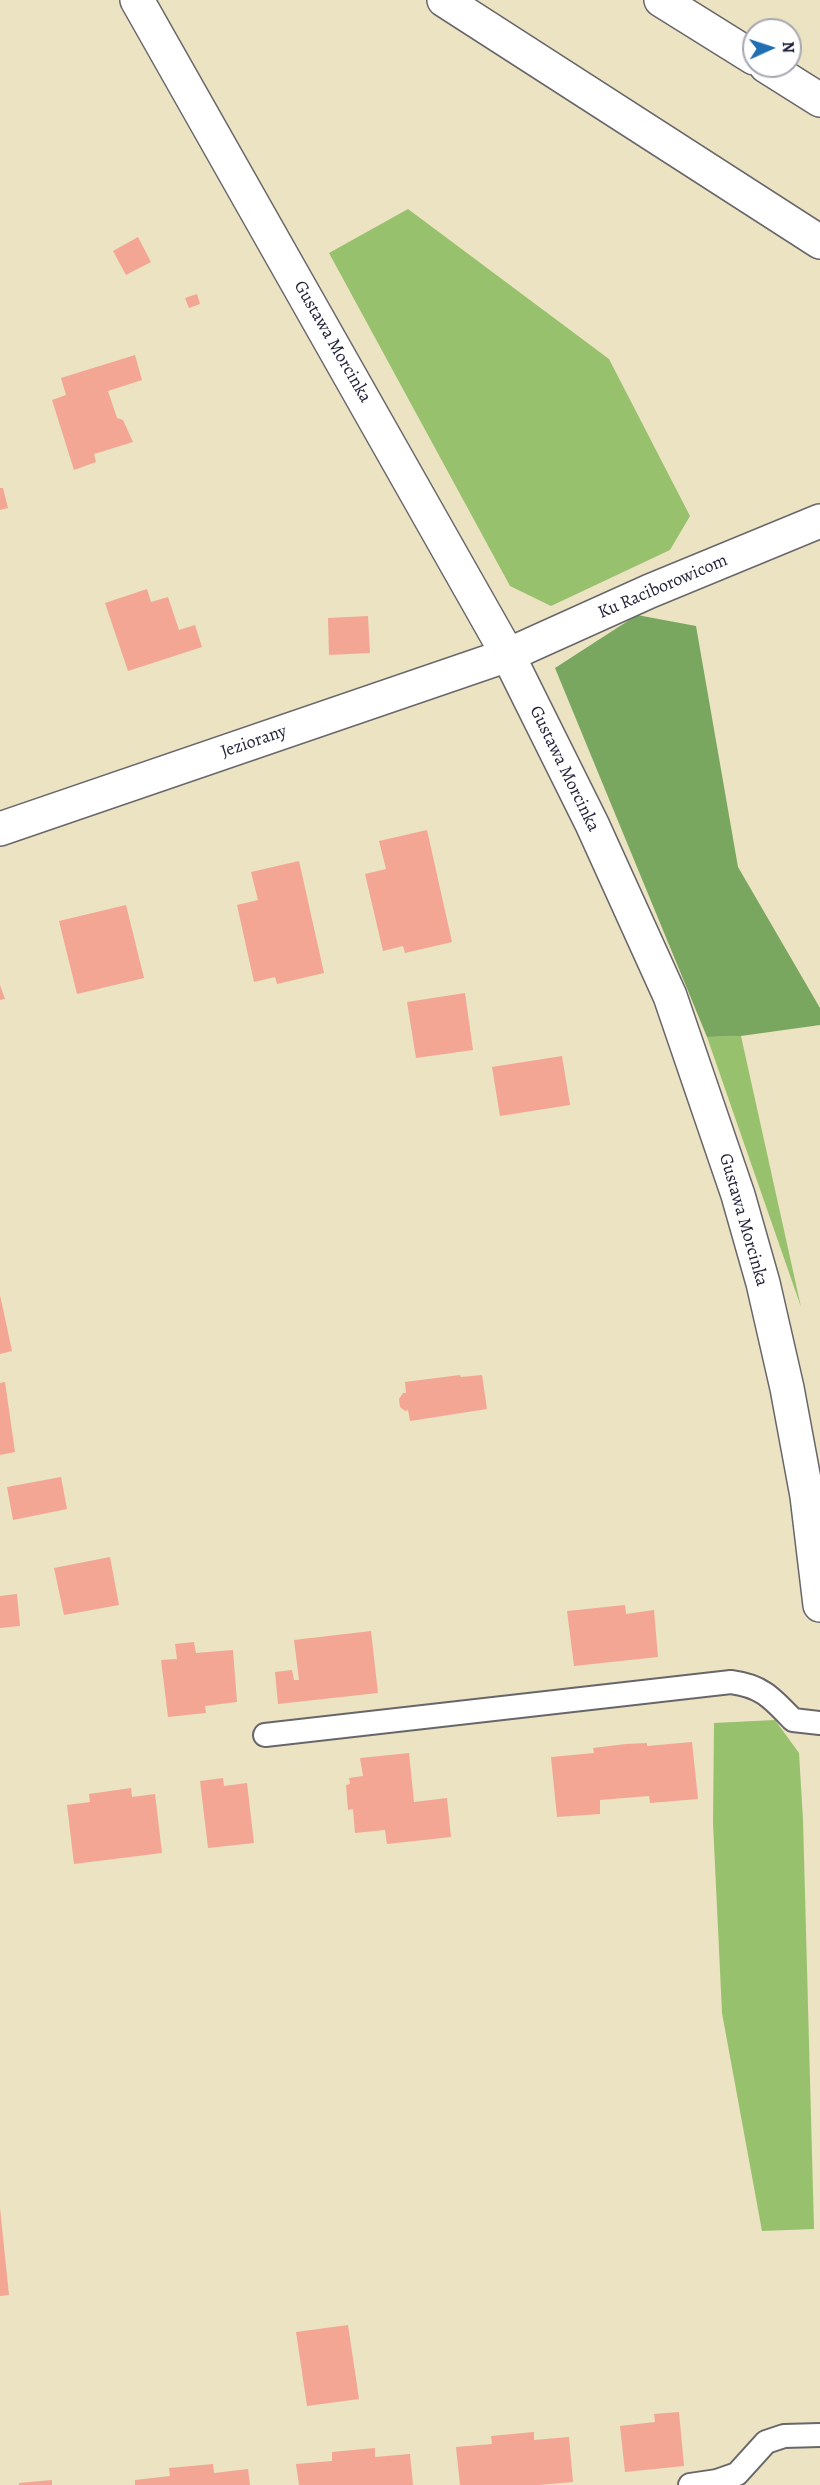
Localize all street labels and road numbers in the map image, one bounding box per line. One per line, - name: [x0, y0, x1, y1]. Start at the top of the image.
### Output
- street label: Gustawa Morcinka: [288, 277, 376, 407]
- street label: Ku Raciborowicom: [595, 550, 731, 624]
- street label: Gustawa Morcinka: [524, 703, 604, 835]
- street label: Jeziorany: [218, 721, 290, 763]
- street label: Gustawa Morcinka: [714, 1151, 772, 1289]

